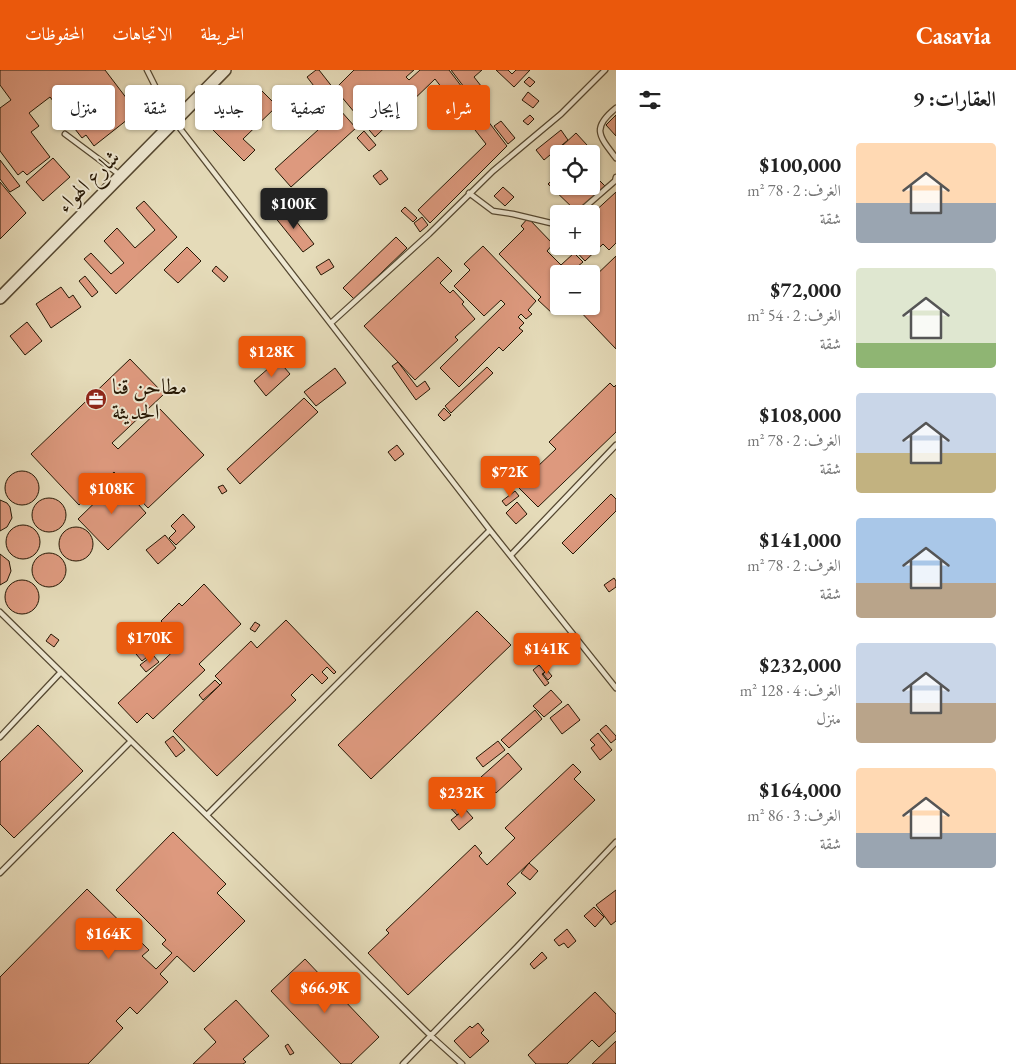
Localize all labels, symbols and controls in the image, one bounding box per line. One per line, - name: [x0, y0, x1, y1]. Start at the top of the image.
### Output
- text: Casavia: [916, 20, 991, 51]
- text: المحفوظات: [25, 22, 84, 45]
- text: الاتجاهات: [112, 22, 172, 45]
- text: الخريطة: [200, 22, 244, 45]
- chip: منزل: [52, 85, 115, 130]
- chip: شقة: [125, 85, 185, 130]
- chip: جديد: [195, 85, 262, 130]
- chip: تصفية: [272, 85, 343, 130]
- chip: إيجار: [353, 85, 417, 130]
- chip: شراء: [427, 85, 490, 130]
- text: العقارات: 9: [913, 85, 996, 112]
- icon: filters: [636, 86, 664, 114]
- street label: شارع الهواء: [50, 143, 129, 222]
- map controls: [550, 145, 600, 315]
- button: locate: [550, 145, 600, 195]
- text: $100,000: [759, 151, 841, 178]
- icon: home: [896, 163, 956, 223]
- text: الغرف: 2 · 78 m²: [747, 180, 841, 201]
- pin: $100K: [259, 188, 329, 230]
- text: $100K: [272, 193, 316, 214]
- button: +: [550, 205, 600, 255]
- text: شقة: [820, 208, 841, 229]
- button: −: [550, 265, 600, 315]
- text: $72,000: [771, 276, 841, 303]
- icon: home: [896, 288, 956, 348]
- text: الغرف: 2 · 54 m²: [747, 305, 841, 326]
- text: شقة: [820, 333, 841, 354]
- pin: $128K: [237, 336, 307, 378]
- text: $128K: [250, 341, 294, 362]
- place label: مطاحن قنا الحديثة: [112, 372, 187, 426]
- office icon: مطاحن قنا الحديثة: [84, 387, 108, 411]
- text: $108,000: [759, 401, 841, 428]
- icon: home: [896, 413, 956, 473]
- text: الغرف: 2 · 78 m²: [747, 430, 841, 451]
- pin: $72K: [480, 456, 540, 498]
- text: شقة: [820, 458, 841, 479]
- text: $72K: [492, 461, 528, 482]
- pin: $108K: [77, 472, 147, 515]
- text: $108K: [90, 478, 134, 499]
- text: $141,000: [759, 526, 841, 553]
- icon: home: [896, 538, 956, 598]
- text: الغرف: 2 · 78 m²: [747, 555, 841, 576]
- text: شقة: [820, 583, 841, 604]
- pin: $170K: [115, 622, 185, 664]
- text: $170K: [128, 627, 172, 648]
- pin: $141K: [512, 632, 582, 675]
- text: $141K: [525, 638, 569, 659]
- text: $232,000: [759, 651, 841, 678]
- icon: home: [896, 663, 956, 723]
- text: الغرف: 4 · 128 m²: [740, 680, 841, 701]
- text: منزل: [816, 708, 841, 729]
- pin: $232K: [427, 776, 497, 819]
- text: $164,000: [759, 776, 841, 803]
- text: $232K: [440, 782, 484, 803]
- icon: home: [896, 788, 956, 848]
- text: الغرف: 3 · 86 m²: [747, 805, 841, 826]
- text: شقة: [820, 833, 841, 854]
- pin: $164K: [74, 918, 144, 960]
- text: $164K: [87, 923, 131, 944]
- pin: $66.9K: [284, 972, 366, 1014]
- text: $66.9K: [301, 977, 349, 998]

